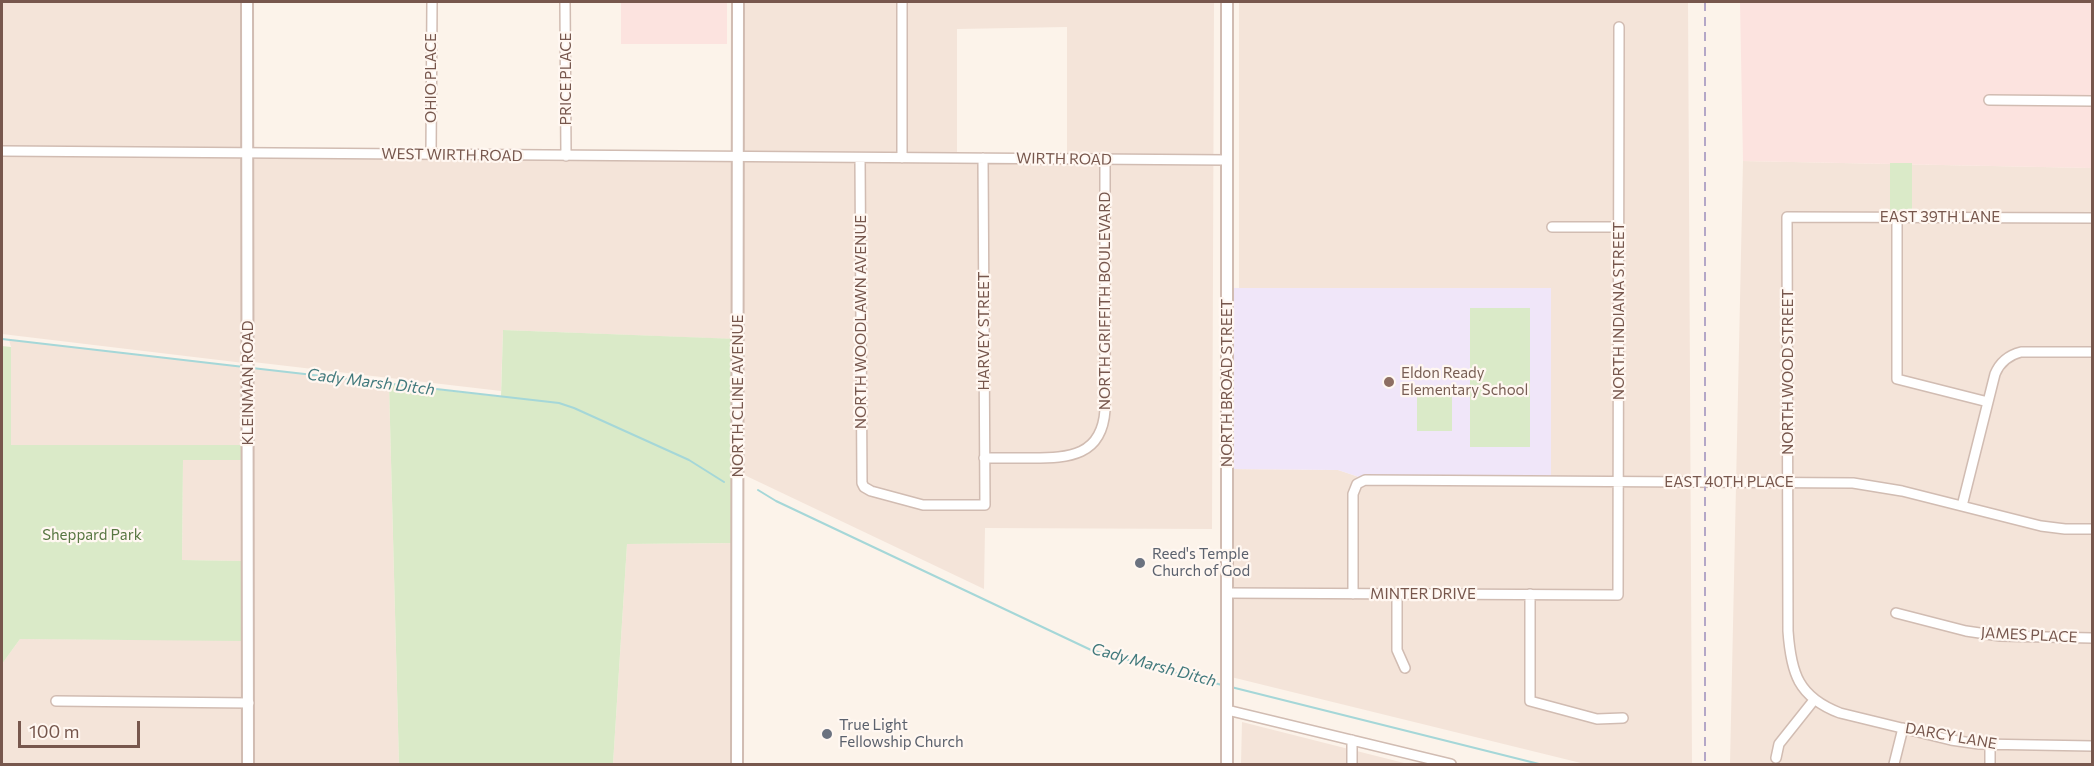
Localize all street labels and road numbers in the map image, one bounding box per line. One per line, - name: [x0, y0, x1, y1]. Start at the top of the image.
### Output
- street label: OHIO PLACE: [422, 33, 440, 123]
- street label: PRICE PLACE: [557, 33, 575, 125]
- street label: WEST WIRTH ROAD: [381, 145, 523, 165]
- street label: WIRTH ROAD: [1016, 149, 1112, 169]
- street label: NORTH GRIFFITH BOULEVARD: [1096, 192, 1114, 410]
- street label: EAST 39TH LANE: [1880, 208, 2000, 226]
- street label: NORTH WOODLAWN AVENUE: [852, 215, 870, 429]
- street label: NORTH INDIANA STREET: [1610, 222, 1628, 400]
- street label: HARVEY STREET: [975, 272, 993, 390]
- street label: NORTH WOOD STREET: [1779, 289, 1797, 455]
- street label: NORTH BROAD STREET: [1218, 299, 1236, 467]
- street label: NORTH CLINE AVENUE: [729, 315, 747, 477]
- street label: KLEINMAN ROAD: [239, 321, 257, 445]
- street label: EAST 40TH PLACE: [1664, 473, 1794, 491]
- street label: MINTER DRIVE: [1370, 585, 1476, 603]
- street label: JAMES PLACE: [1980, 623, 2078, 647]
- street label: DARCY LANE: [1904, 719, 1998, 753]

